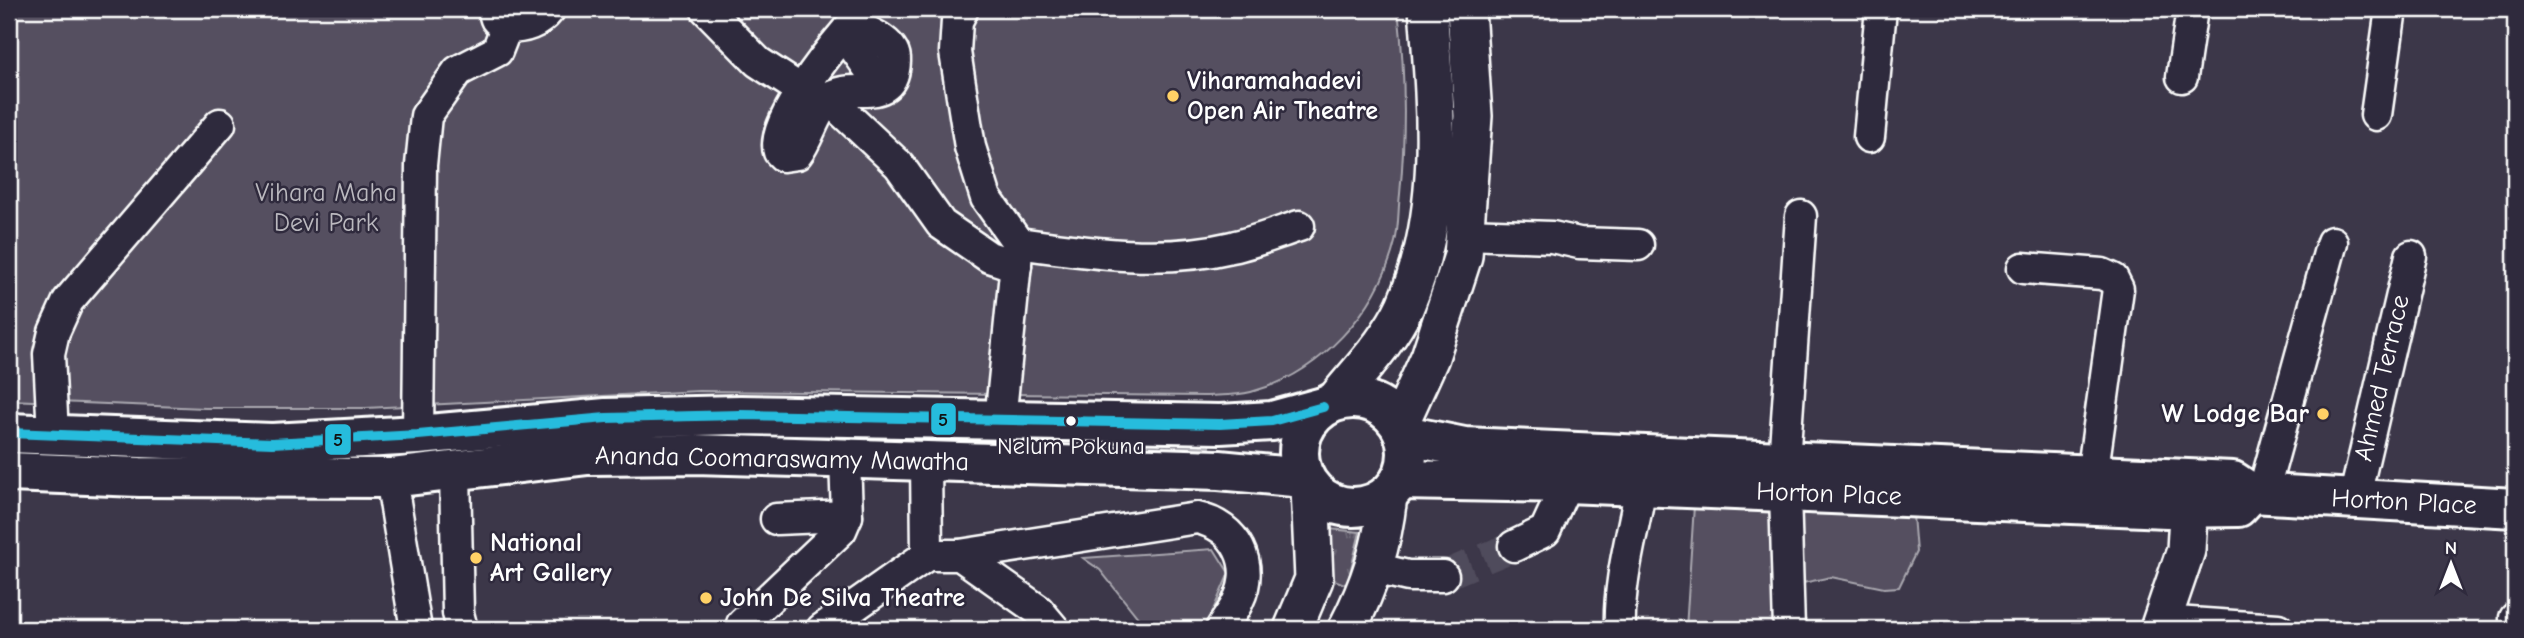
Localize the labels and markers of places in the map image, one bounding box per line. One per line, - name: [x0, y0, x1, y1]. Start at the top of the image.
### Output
- place label: Viharamahadevi Open Air Theatre: [1187, 66, 1378, 126]
- marker: Viharamahadevi Open Air Theatre: [1165, 88, 1181, 104]
- place label: W Lodge Bar: [2162, 399, 2310, 429]
- marker: W Lodge Bar: [2315, 406, 2331, 422]
- marker: Nelum Pokuna: [1064, 414, 1078, 428]
- place label: Nelum Pokuna: [997, 432, 1145, 460]
- place label: National Art Gallery: [490, 528, 612, 588]
- marker: National Art Gallery: [468, 550, 484, 566]
- place label: John De Silva Theatre: [720, 583, 965, 613]
- marker: John De Silva Theatre: [698, 590, 714, 606]

